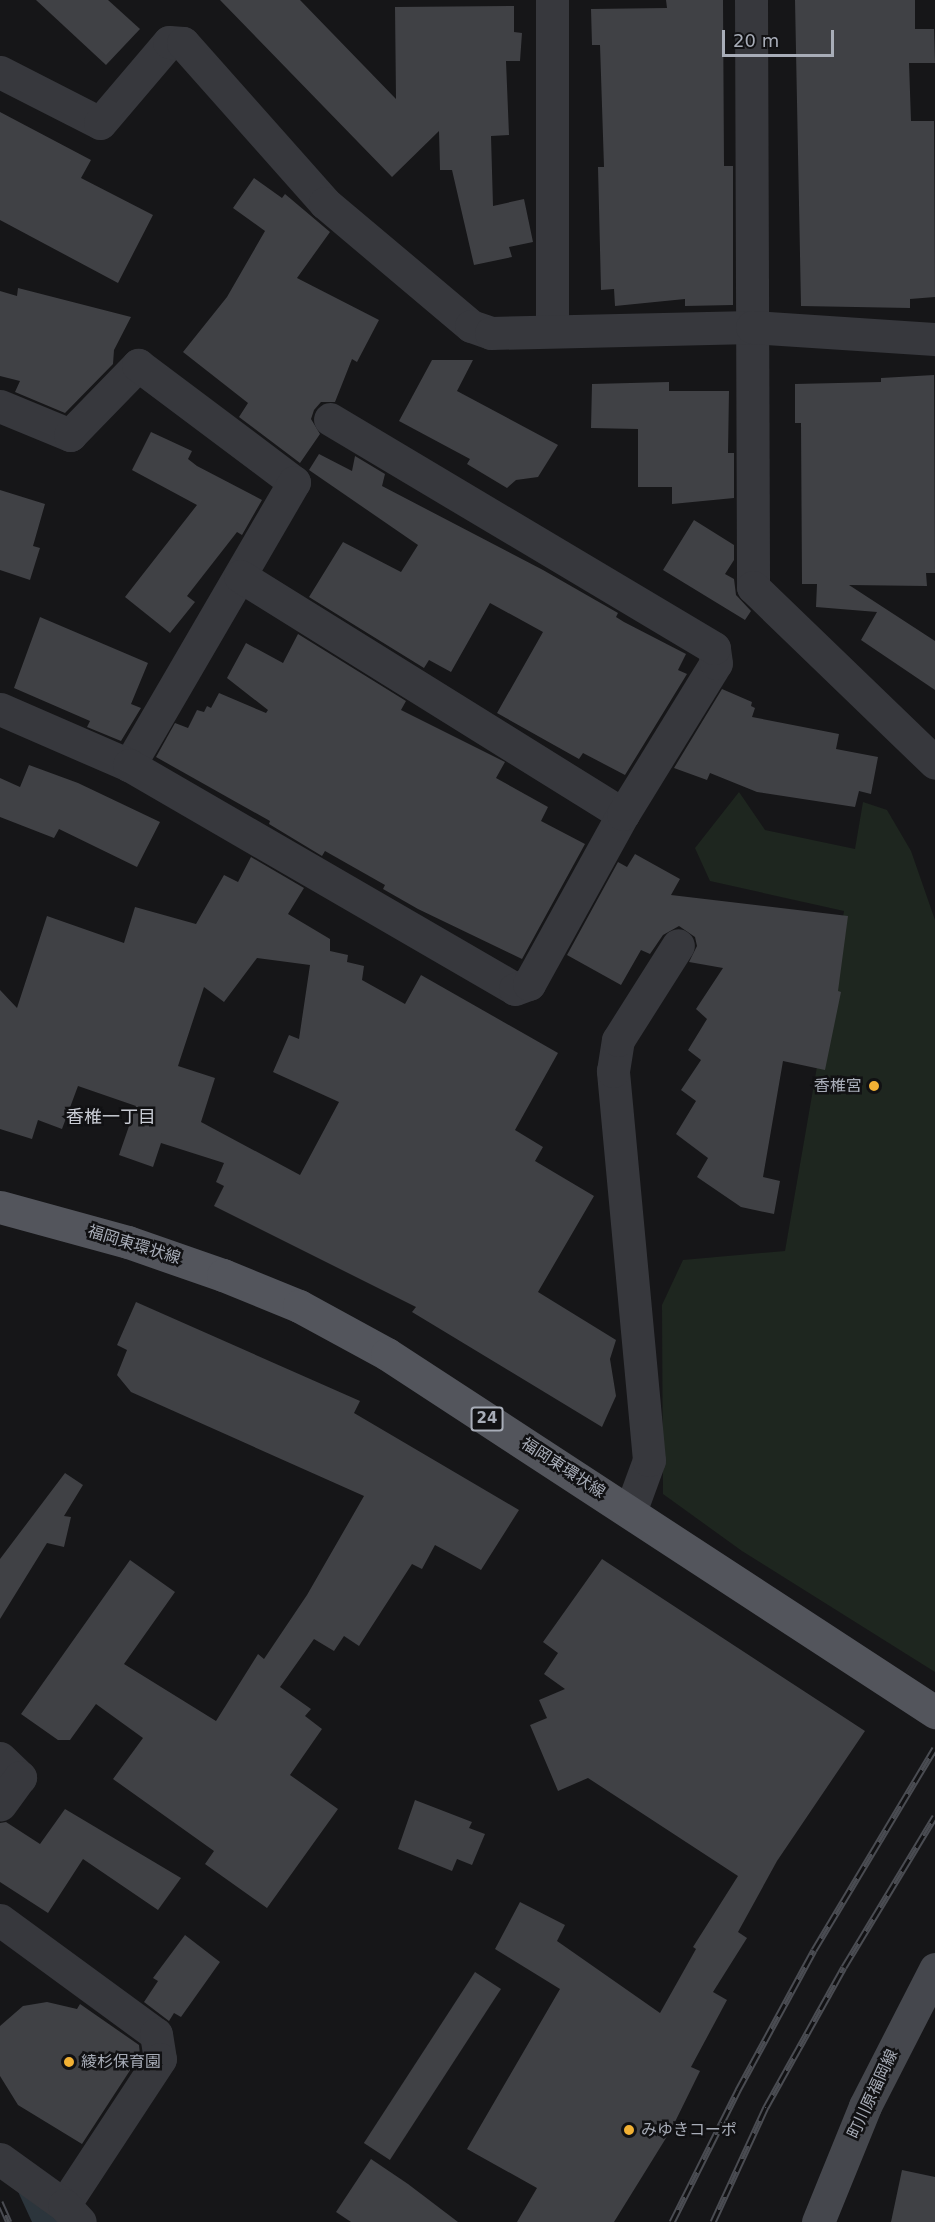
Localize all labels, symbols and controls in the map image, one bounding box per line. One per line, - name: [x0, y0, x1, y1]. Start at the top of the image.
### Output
- scale bar: [725, 18, 838, 56]
- text: 20 m: [733, 30, 779, 51]
- place label: 香椎宮: [814, 1076, 862, 1096]
- marker: 香椎宮: [867, 1079, 881, 1093]
- district label: 香椎一丁目: [66, 1106, 156, 1128]
- street label: 福岡東環状線: [85, 1222, 183, 1268]
- road number: 24: [470, 1407, 504, 1431]
- street label: 福岡東環状線: [518, 1434, 608, 1502]
- street label: 町川原福岡線: [844, 2046, 902, 2142]
- place label: 綾杉保育園: [81, 2052, 161, 2072]
- marker: 綾杉保育園: [62, 2055, 76, 2069]
- place label: みゆきコーポ: [641, 2120, 737, 2140]
- marker: みゆきコーポ: [622, 2123, 636, 2137]

